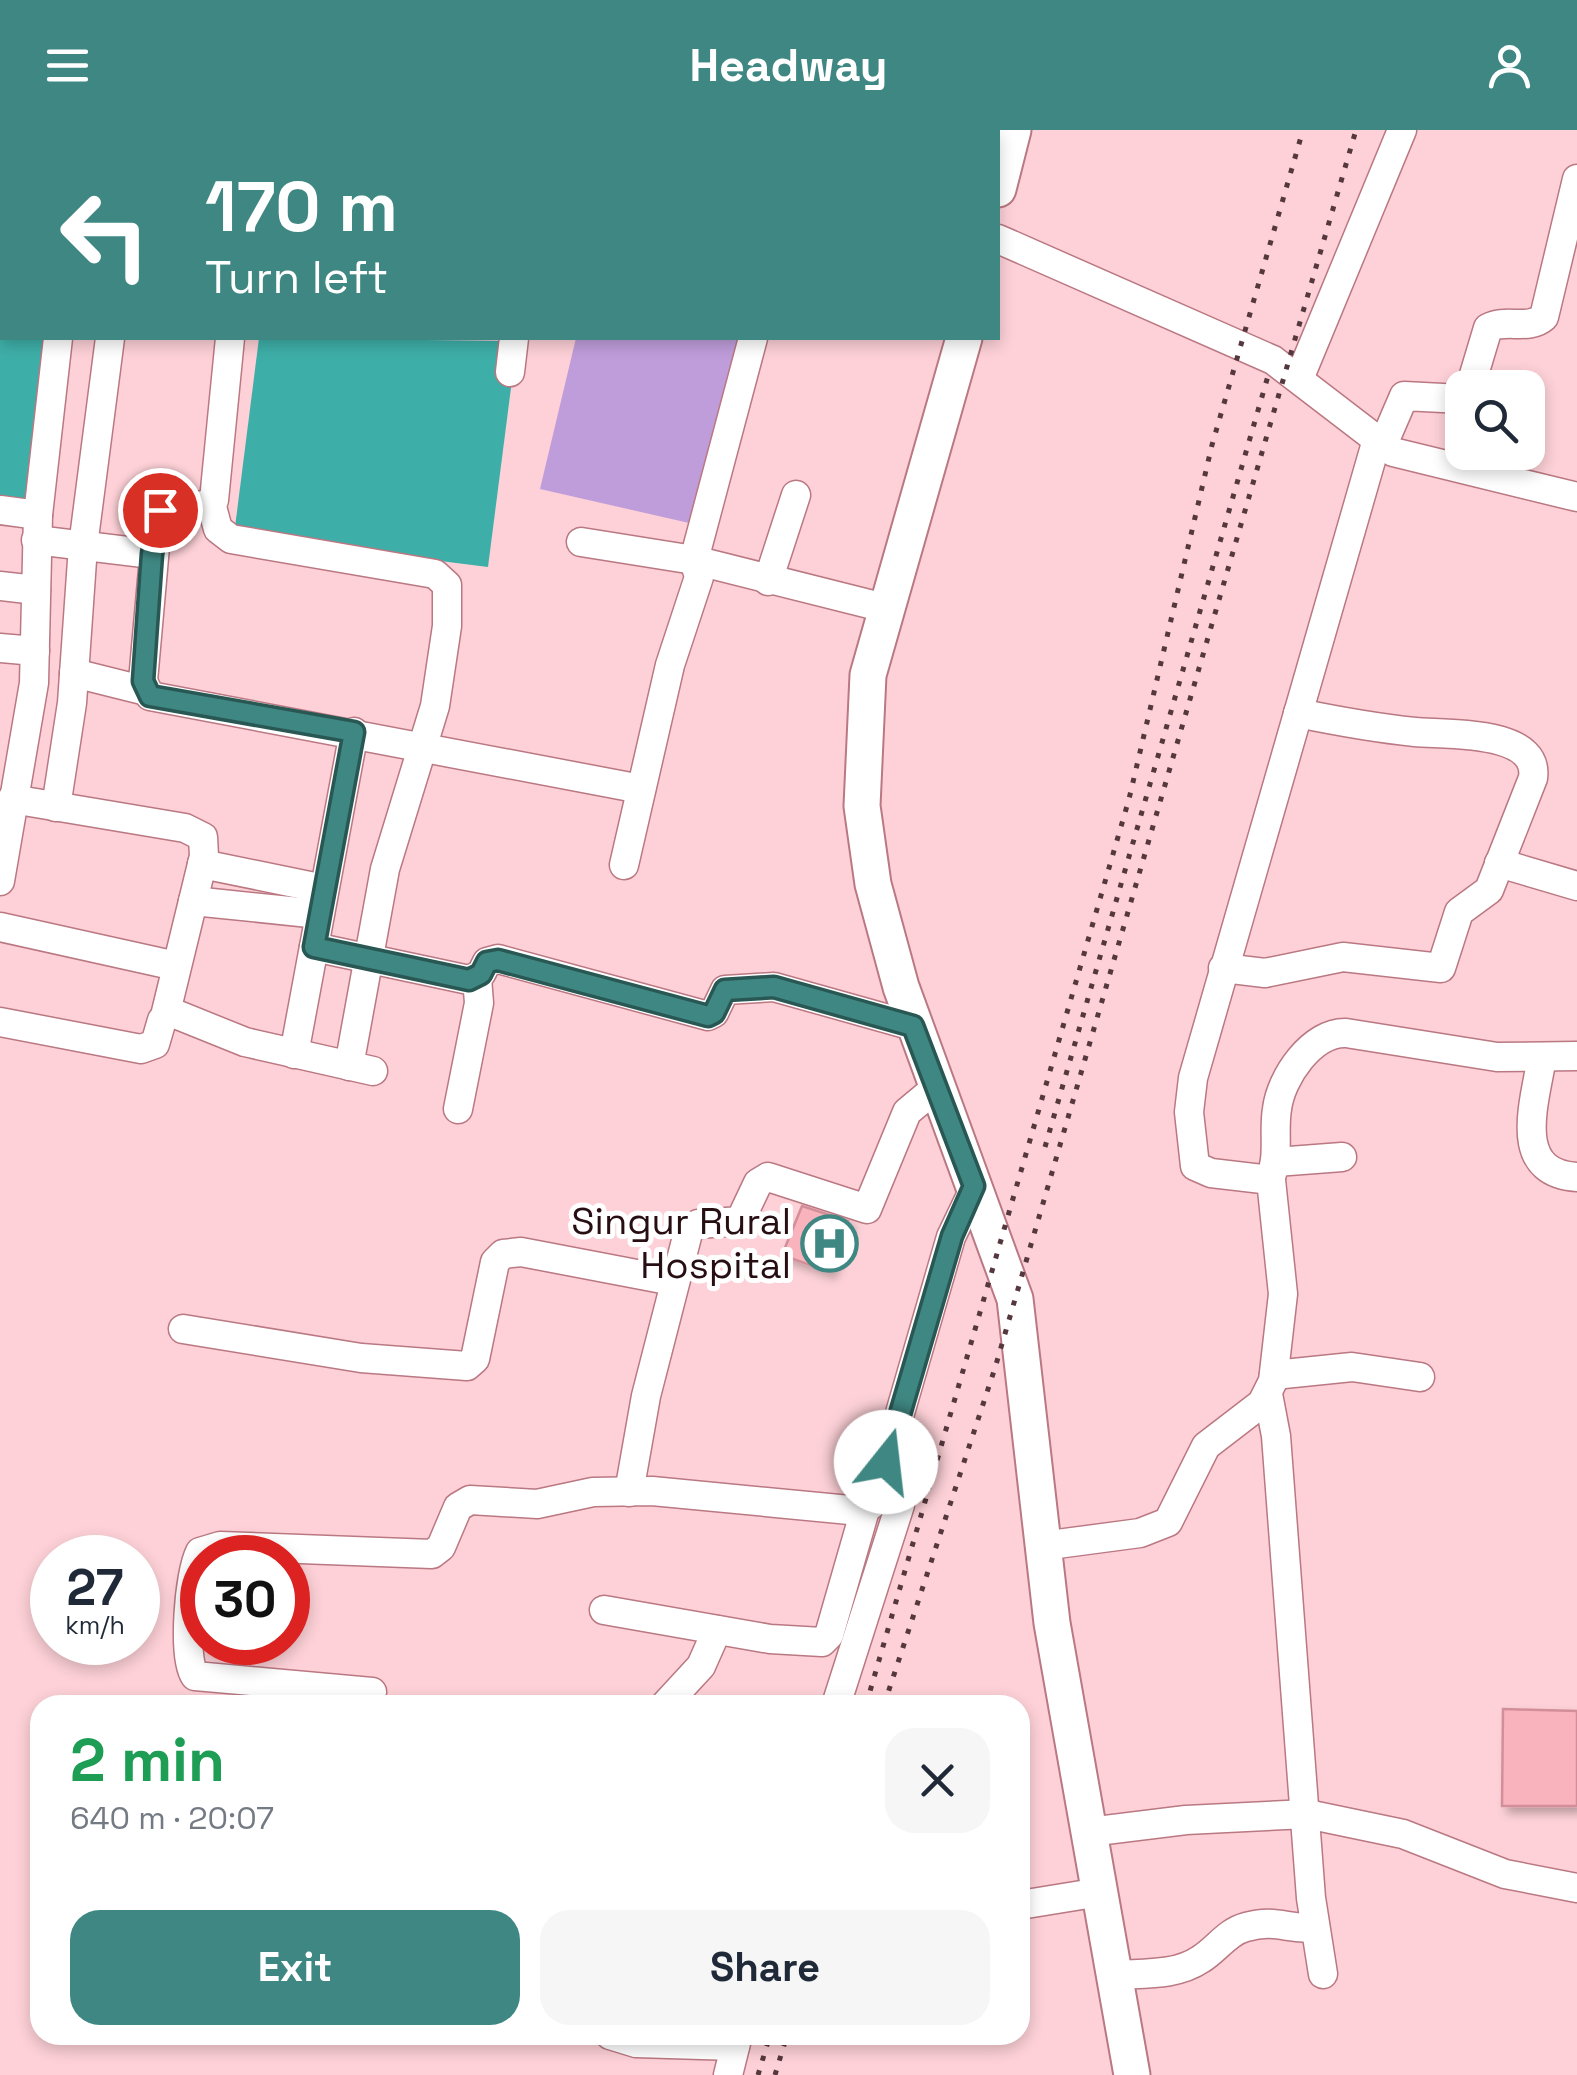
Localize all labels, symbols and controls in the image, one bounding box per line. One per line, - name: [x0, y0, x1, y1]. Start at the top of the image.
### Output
- text: Headway: [689, 37, 888, 94]
- icon: menu: [40, 38, 95, 93]
- icon: person: [1482, 38, 1537, 93]
- text: 170 m: [205, 162, 398, 251]
- icon: left: [40, 170, 170, 300]
- text: Turn left: [205, 249, 388, 306]
- map controls: [1445, 370, 1545, 470]
- button: search: [1445, 370, 1545, 470]
- pin: [118, 468, 203, 553]
- icon: arrive: [133, 483, 188, 538]
- place label: Singur Rural Hospital: [571, 1197, 791, 1289]
- hospital icon: Singur Rural Hospital: [800, 1213, 860, 1273]
- position arrow: [834, 1410, 938, 1514]
- speed limit sign: 30: [180, 1535, 310, 1665]
- text: 27: [67, 1556, 123, 1620]
- text: km/h: [65, 1609, 125, 1641]
- text: 2 min: [70, 1722, 225, 1799]
- button: close: [885, 1728, 990, 1833]
- text: 640 m · 20:07: [70, 1798, 274, 1838]
- button: Exit: [70, 1910, 520, 2025]
- button: Share: [540, 1910, 990, 2025]

